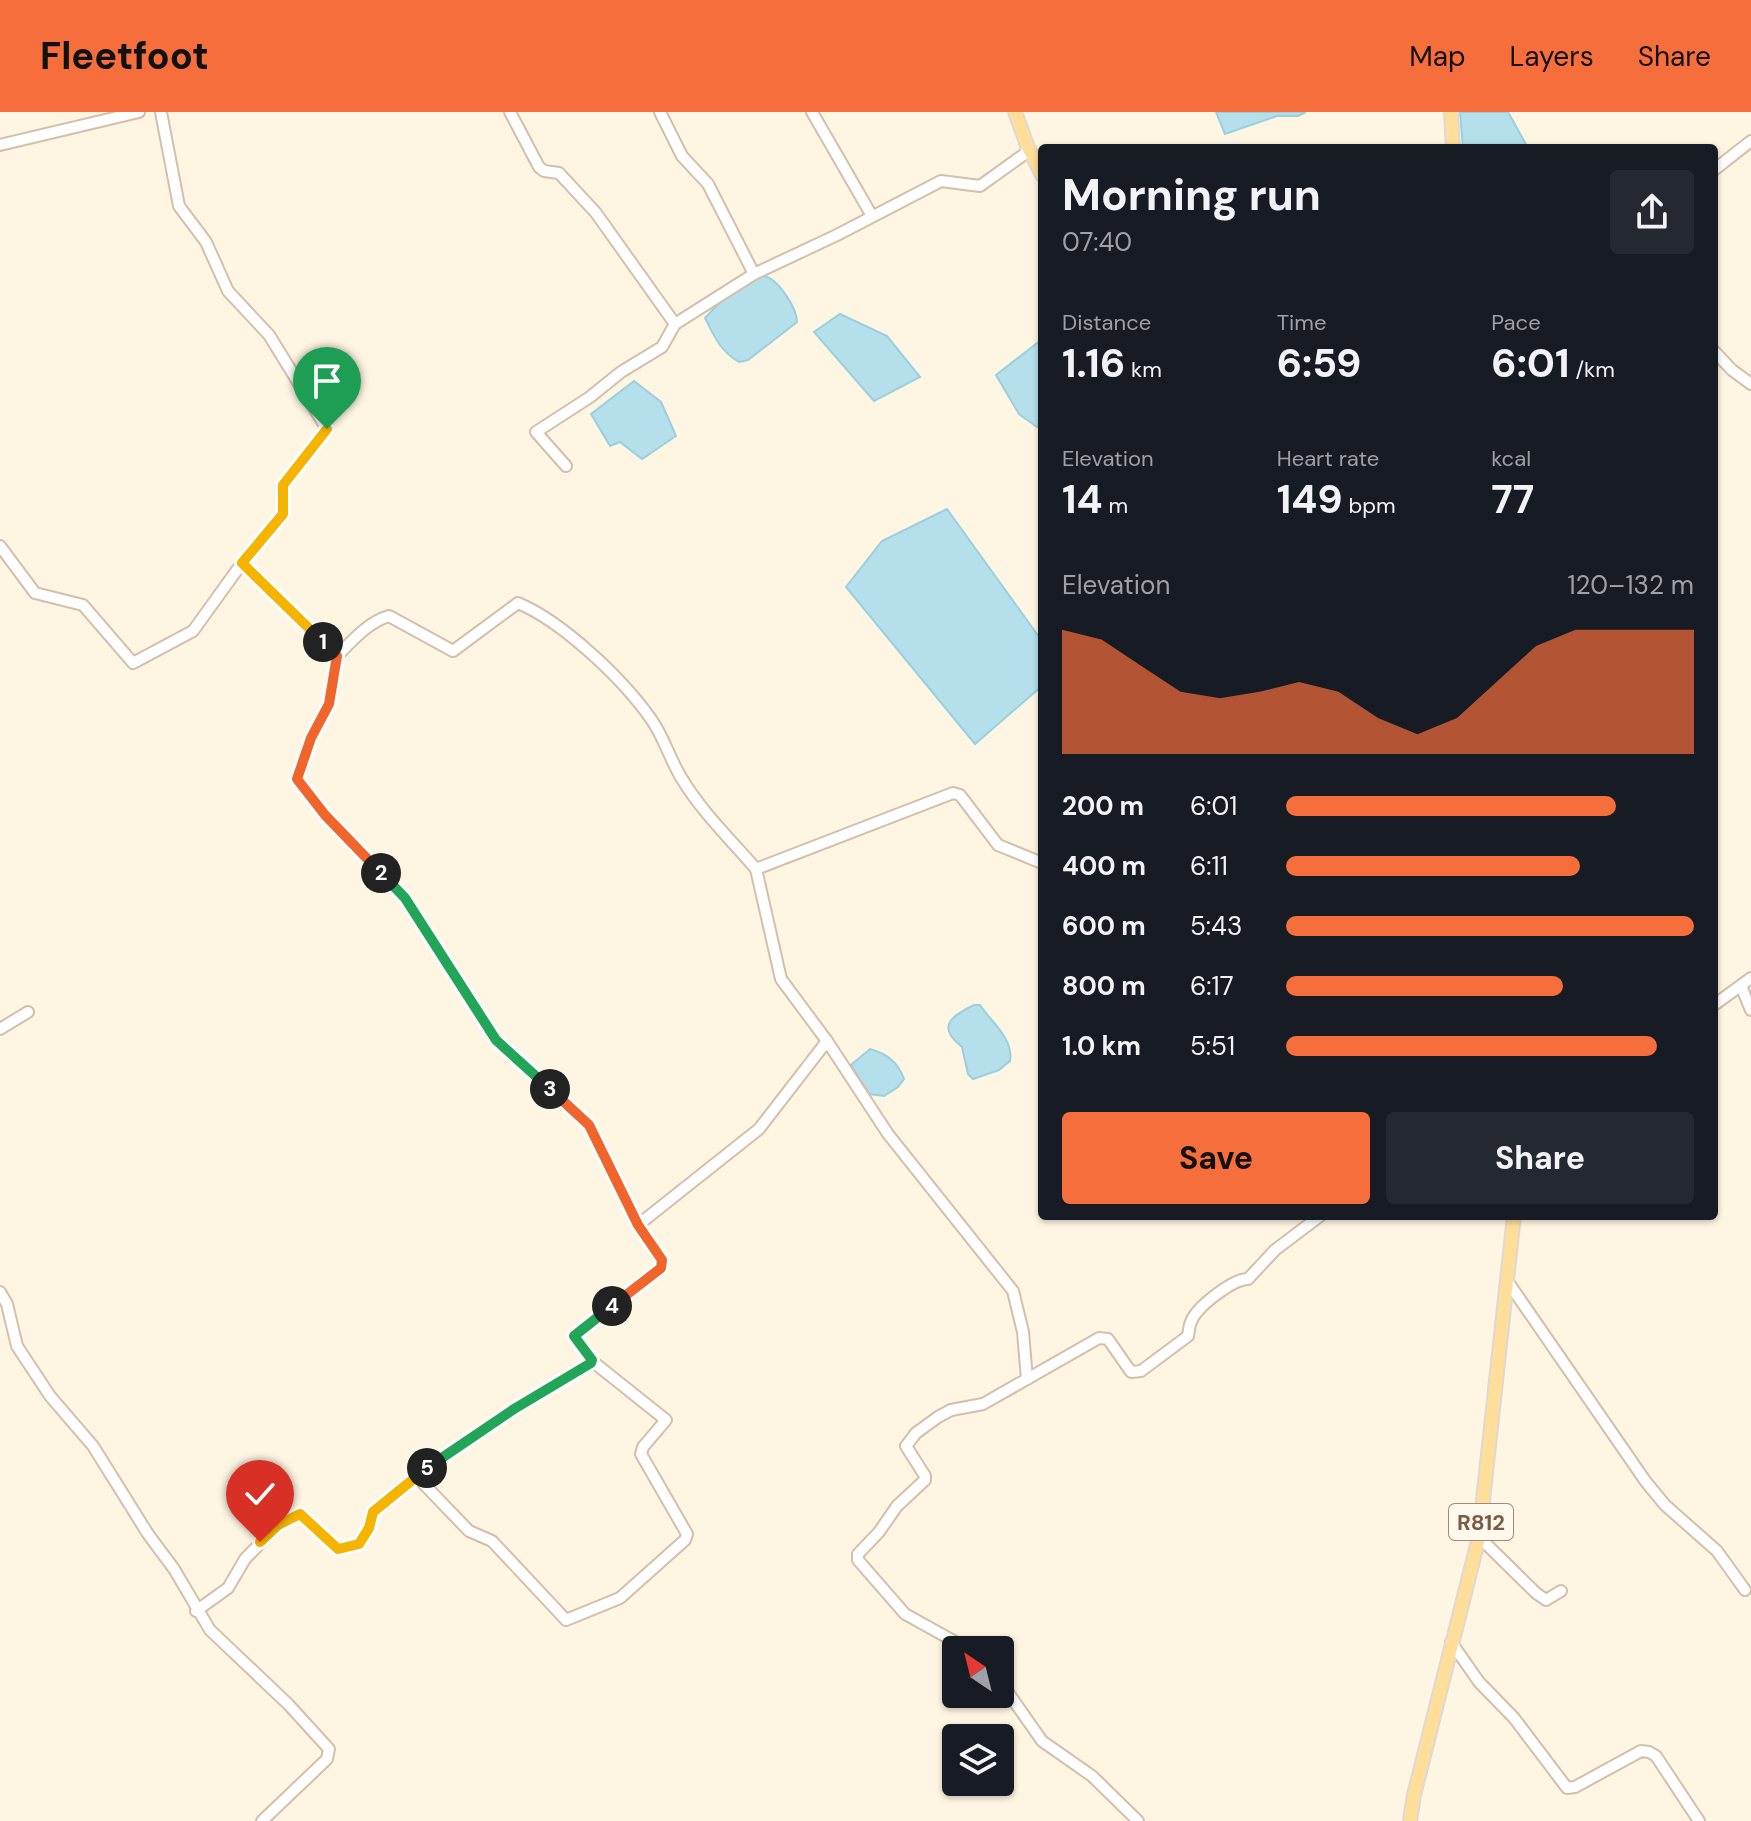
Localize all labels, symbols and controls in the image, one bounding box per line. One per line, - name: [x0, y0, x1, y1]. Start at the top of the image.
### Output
- text: Fleetfoot: [40, 31, 209, 81]
- text: Map: [1409, 38, 1466, 75]
- text: Layers: [1510, 38, 1594, 75]
- text: Share: [1638, 38, 1711, 75]
- text: Morning run: [1062, 166, 1321, 224]
- button: share: [1610, 170, 1694, 254]
- text: 07:40: [1062, 225, 1132, 259]
- text: Distance: [1062, 308, 1151, 337]
- text: Time: [1277, 308, 1326, 337]
- text: Pace: [1491, 308, 1541, 337]
- text: 1.16: [1062, 337, 1125, 389]
- text: 6:59: [1277, 337, 1362, 389]
- text: 6:01: [1491, 337, 1570, 389]
- pin: [293, 347, 361, 429]
- text: km: [1125, 355, 1162, 384]
- text: /km: [1570, 355, 1615, 384]
- icon: arrive: [305, 359, 349, 403]
- text: Elevation: [1062, 444, 1154, 473]
- text: Heart rate: [1277, 444, 1379, 473]
- text: kcal: [1491, 444, 1531, 473]
- text: 14: [1062, 473, 1103, 525]
- text: 149: [1277, 473, 1343, 525]
- text: 77: [1491, 473, 1534, 525]
- text: m: [1103, 491, 1128, 520]
- text: bpm: [1343, 491, 1396, 520]
- text: Elevation: [1062, 568, 1170, 602]
- text: 120–132 m: [1567, 568, 1694, 602]
- pin: 1: [303, 622, 343, 662]
- text: 1: [319, 627, 327, 656]
- text: 200 m: [1062, 789, 1144, 823]
- text: 6:01: [1190, 789, 1237, 823]
- text: 400 m: [1062, 849, 1146, 883]
- text: 6:11: [1190, 849, 1228, 883]
- pin: 2: [361, 853, 401, 893]
- text: 2: [375, 858, 387, 887]
- text: 600 m: [1062, 909, 1146, 943]
- text: 5:43: [1190, 909, 1242, 943]
- text: 800 m: [1062, 969, 1146, 1003]
- text: 6:17: [1190, 969, 1234, 1003]
- text: 1.0 km: [1062, 1029, 1141, 1063]
- text: 5:51: [1190, 1029, 1235, 1063]
- pin: 3: [530, 1069, 570, 1109]
- text: 3: [543, 1074, 557, 1103]
- button: Save: [1062, 1112, 1370, 1204]
- button: Share: [1386, 1112, 1694, 1204]
- pin: 4: [592, 1286, 632, 1326]
- text: 4: [605, 1291, 619, 1320]
- pin: 5: [407, 1448, 447, 1488]
- text: 5: [420, 1453, 434, 1482]
- pin: [226, 1460, 294, 1542]
- icon: check: [238, 1472, 282, 1516]
- road number: R812: [1449, 1504, 1513, 1540]
- north arrow: [942, 1636, 1014, 1708]
- map controls: [942, 1636, 1014, 1796]
- button: layers: [942, 1724, 1014, 1796]

